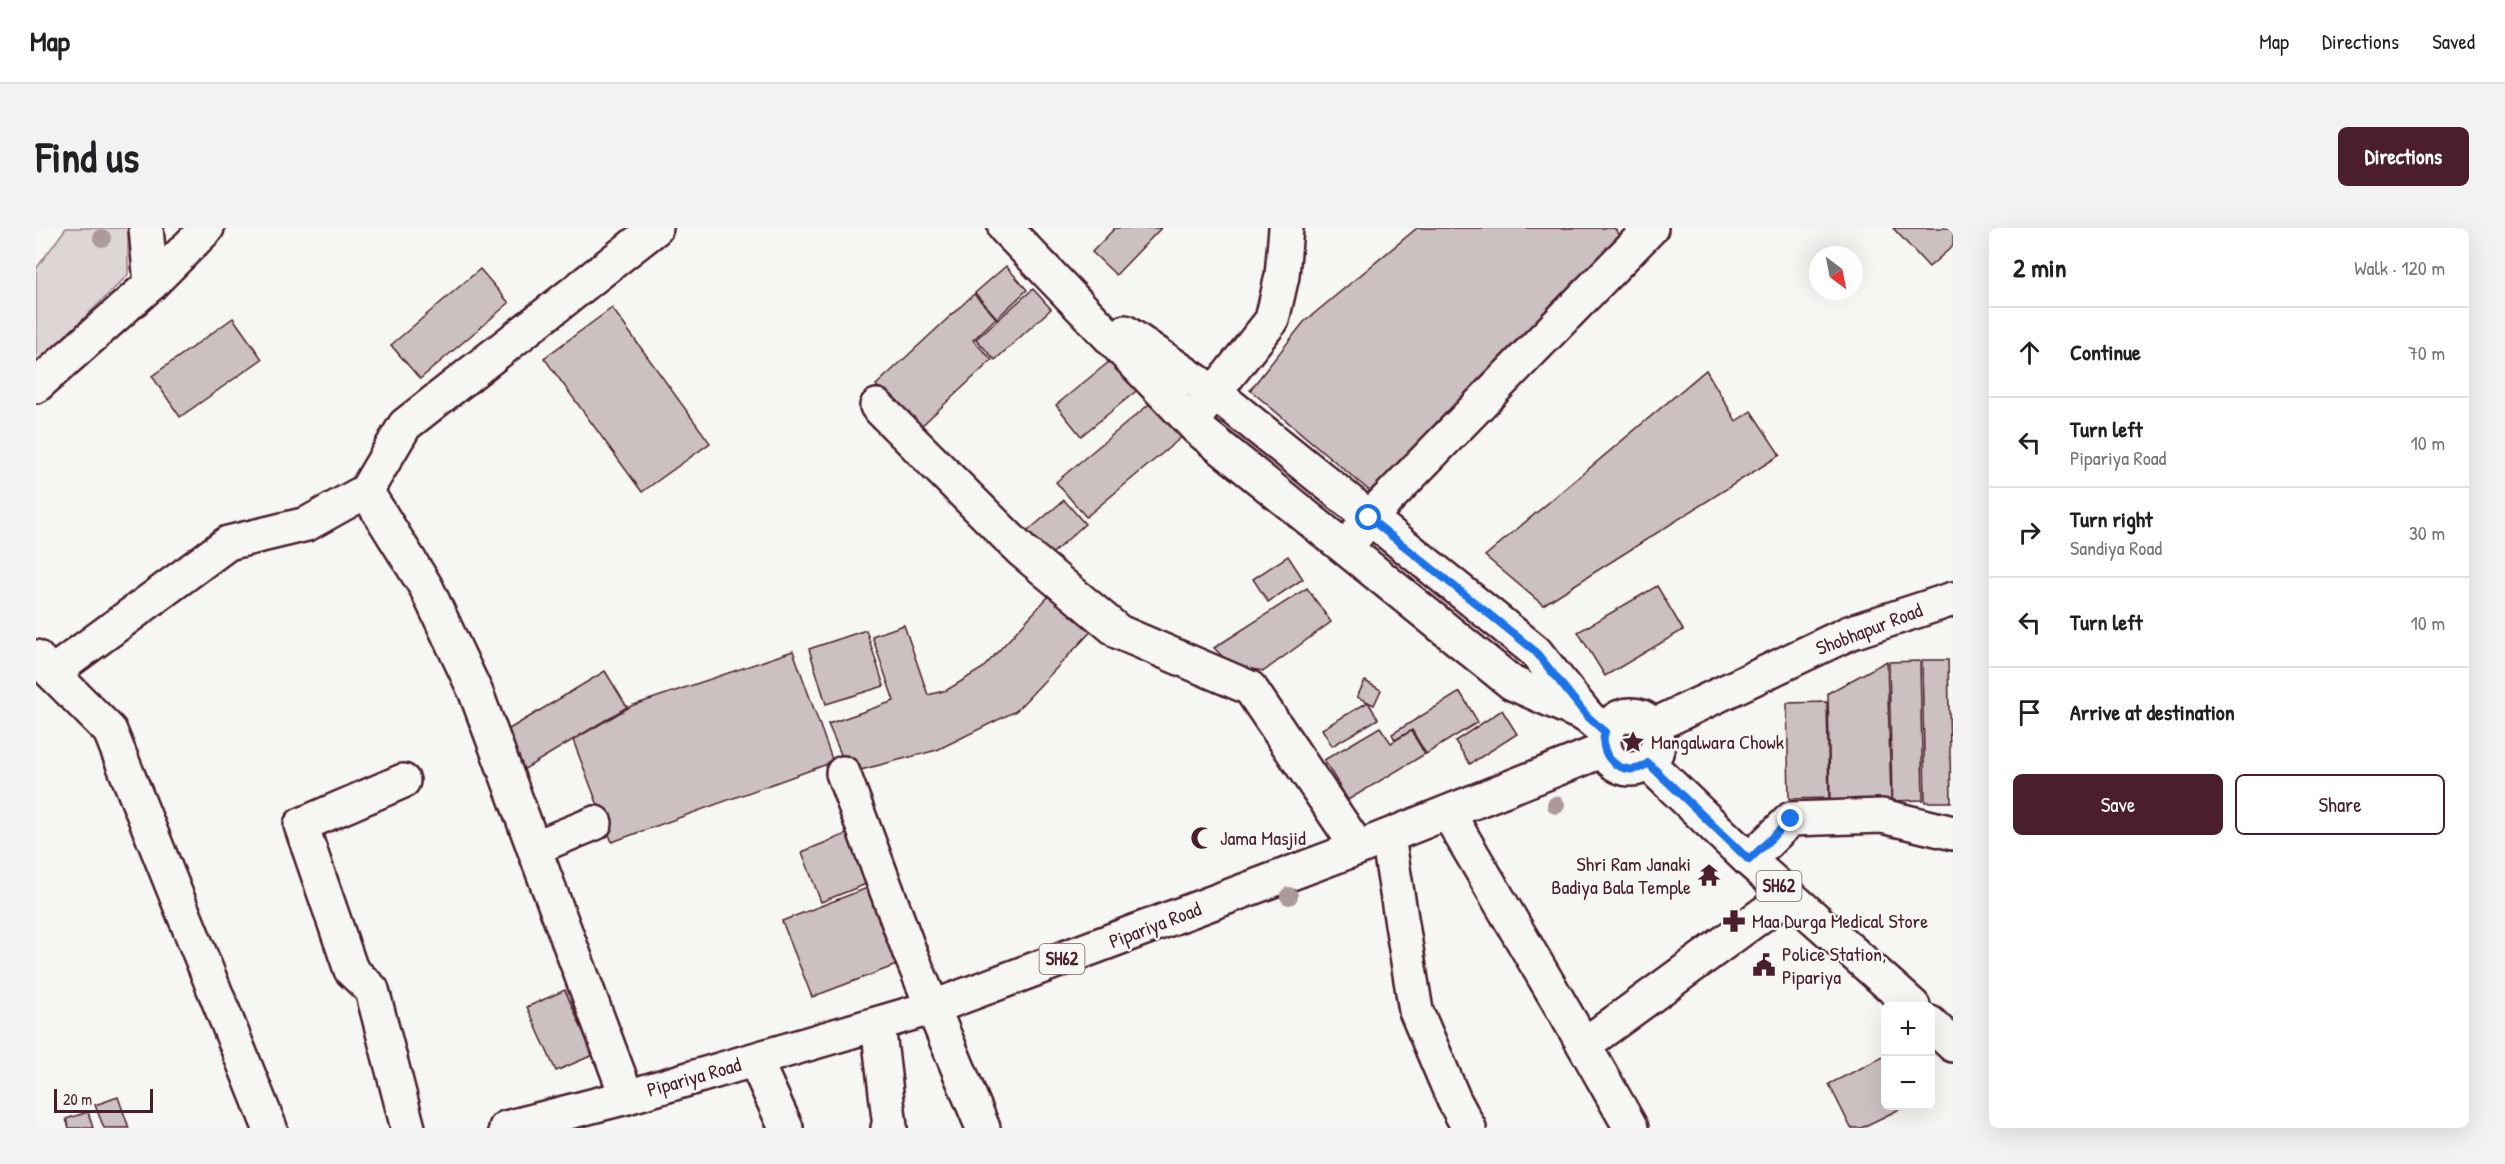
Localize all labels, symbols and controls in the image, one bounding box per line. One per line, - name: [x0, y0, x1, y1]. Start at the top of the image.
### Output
- text: Map: [30, 22, 70, 60]
- text: Map: [2259, 27, 2289, 56]
- text: Directions: [2322, 27, 2399, 56]
- text: Saved: [2432, 27, 2475, 56]
- button: Directions: [2338, 127, 2469, 186]
- text: Find us: [36, 128, 139, 185]
- north arrow: [1809, 246, 1863, 300]
- text: 2 min: [2013, 250, 2066, 285]
- text: Walk · 120 m: [2354, 254, 2445, 281]
- icon: ahead: [2013, 336, 2046, 369]
- text: Continue: [2070, 337, 2141, 367]
- text: 70 m: [2408, 339, 2445, 366]
- text: Turn left: [2070, 414, 2143, 444]
- icon: left: [2013, 426, 2046, 459]
- text: 10 m: [2411, 429, 2445, 456]
- text: Pipariya Road: [2070, 444, 2166, 471]
- route start: [1355, 504, 1381, 530]
- text: Turn right: [2070, 504, 2153, 534]
- icon: right: [2013, 516, 2046, 549]
- text: 30 m: [2409, 519, 2445, 546]
- text: Sandiya Road: [2070, 534, 2162, 561]
- street label: Shobhapur Road: [1812, 596, 1926, 661]
- icon: left: [2013, 606, 2046, 639]
- text: Turn left: [2070, 607, 2143, 637]
- text: 10 m: [2411, 609, 2445, 636]
- icon: arrive: [2013, 696, 2046, 729]
- text: Arrive at destination: [2070, 697, 2235, 727]
- place label: Mangalwara Chowk: [1651, 728, 1784, 755]
- place icon: Mangalwara Chowk: [1620, 729, 1646, 755]
- button: Save: [2013, 774, 2223, 835]
- button: Share: [2235, 774, 2445, 835]
- route end: [1777, 805, 1803, 831]
- place label: Jama Masjid: [1220, 824, 1306, 851]
- mosque icon: Jama Masjid: [1189, 825, 1215, 851]
- place label: Shri Ram Janaki Badiya Bala Temple: [1551, 850, 1691, 900]
- temple icon: Shri Ram Janaki Badiya Bala Temple: [1696, 862, 1722, 888]
- road number: SH62: [1756, 871, 1802, 901]
- street label: Pipariya Road: [1105, 895, 1205, 954]
- place label: Maa Durga Medical Store: [1752, 907, 1928, 934]
- pharmacy icon: Maa Durga Medical Store: [1721, 908, 1747, 934]
- place label: Police Station, Pipariya: [1782, 940, 1886, 990]
- road number: SH62: [1040, 944, 1084, 974]
- public building icon: Police Station, Pipariya: [1751, 952, 1777, 978]
- map controls: [1881, 1002, 1935, 1110]
- button: +: [1881, 1002, 1935, 1056]
- street label: Pipariya Road: [644, 1050, 744, 1103]
- button: −: [1881, 1056, 1935, 1110]
- scale bar: [54, 1086, 153, 1114]
- text: 20 m: [63, 1088, 92, 1110]

